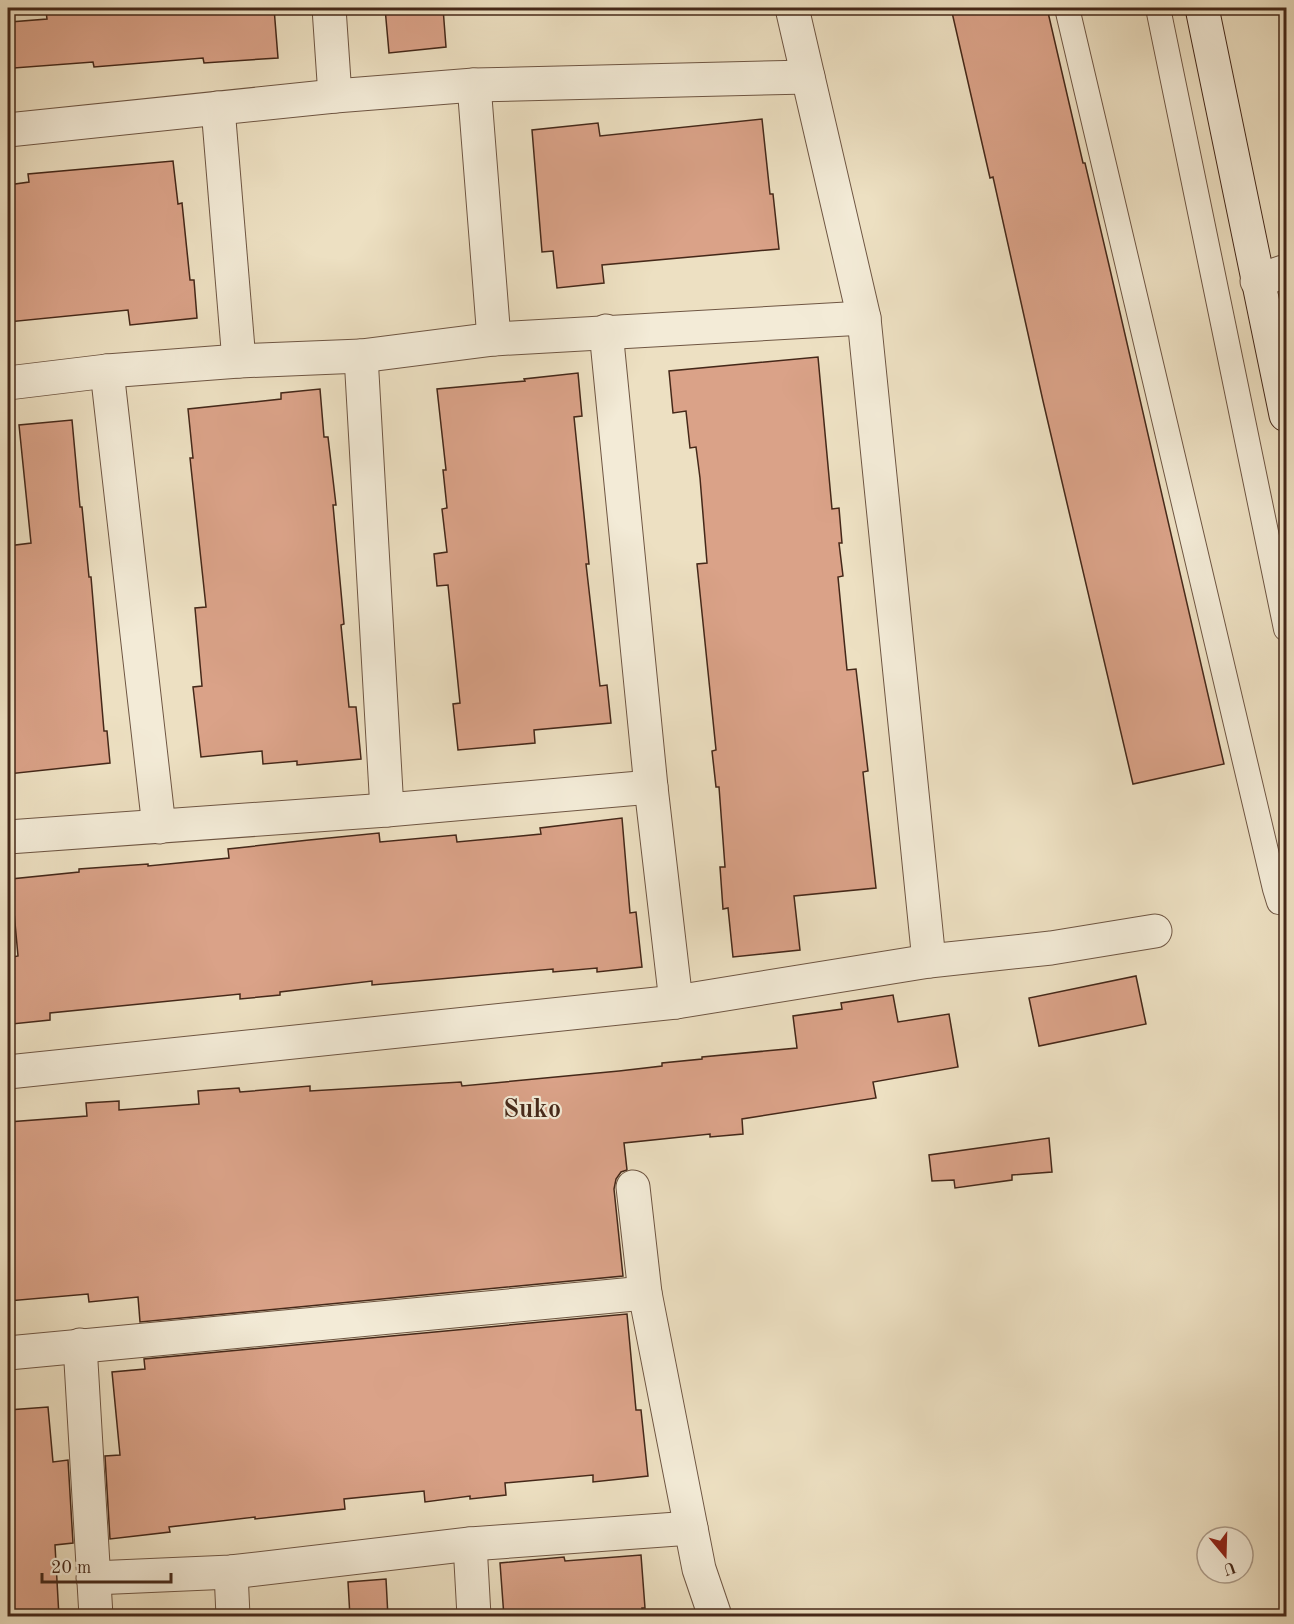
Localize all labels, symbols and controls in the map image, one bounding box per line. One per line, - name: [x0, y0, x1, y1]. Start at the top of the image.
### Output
- district label: Suko: [503, 1097, 561, 1123]
- north arrow: [1195, 1525, 1255, 1585]
- scale bar: [42, 1546, 171, 1584]
- text: U: [1220, 1558, 1238, 1577]
- text: 20 m: [51, 1559, 91, 1577]

